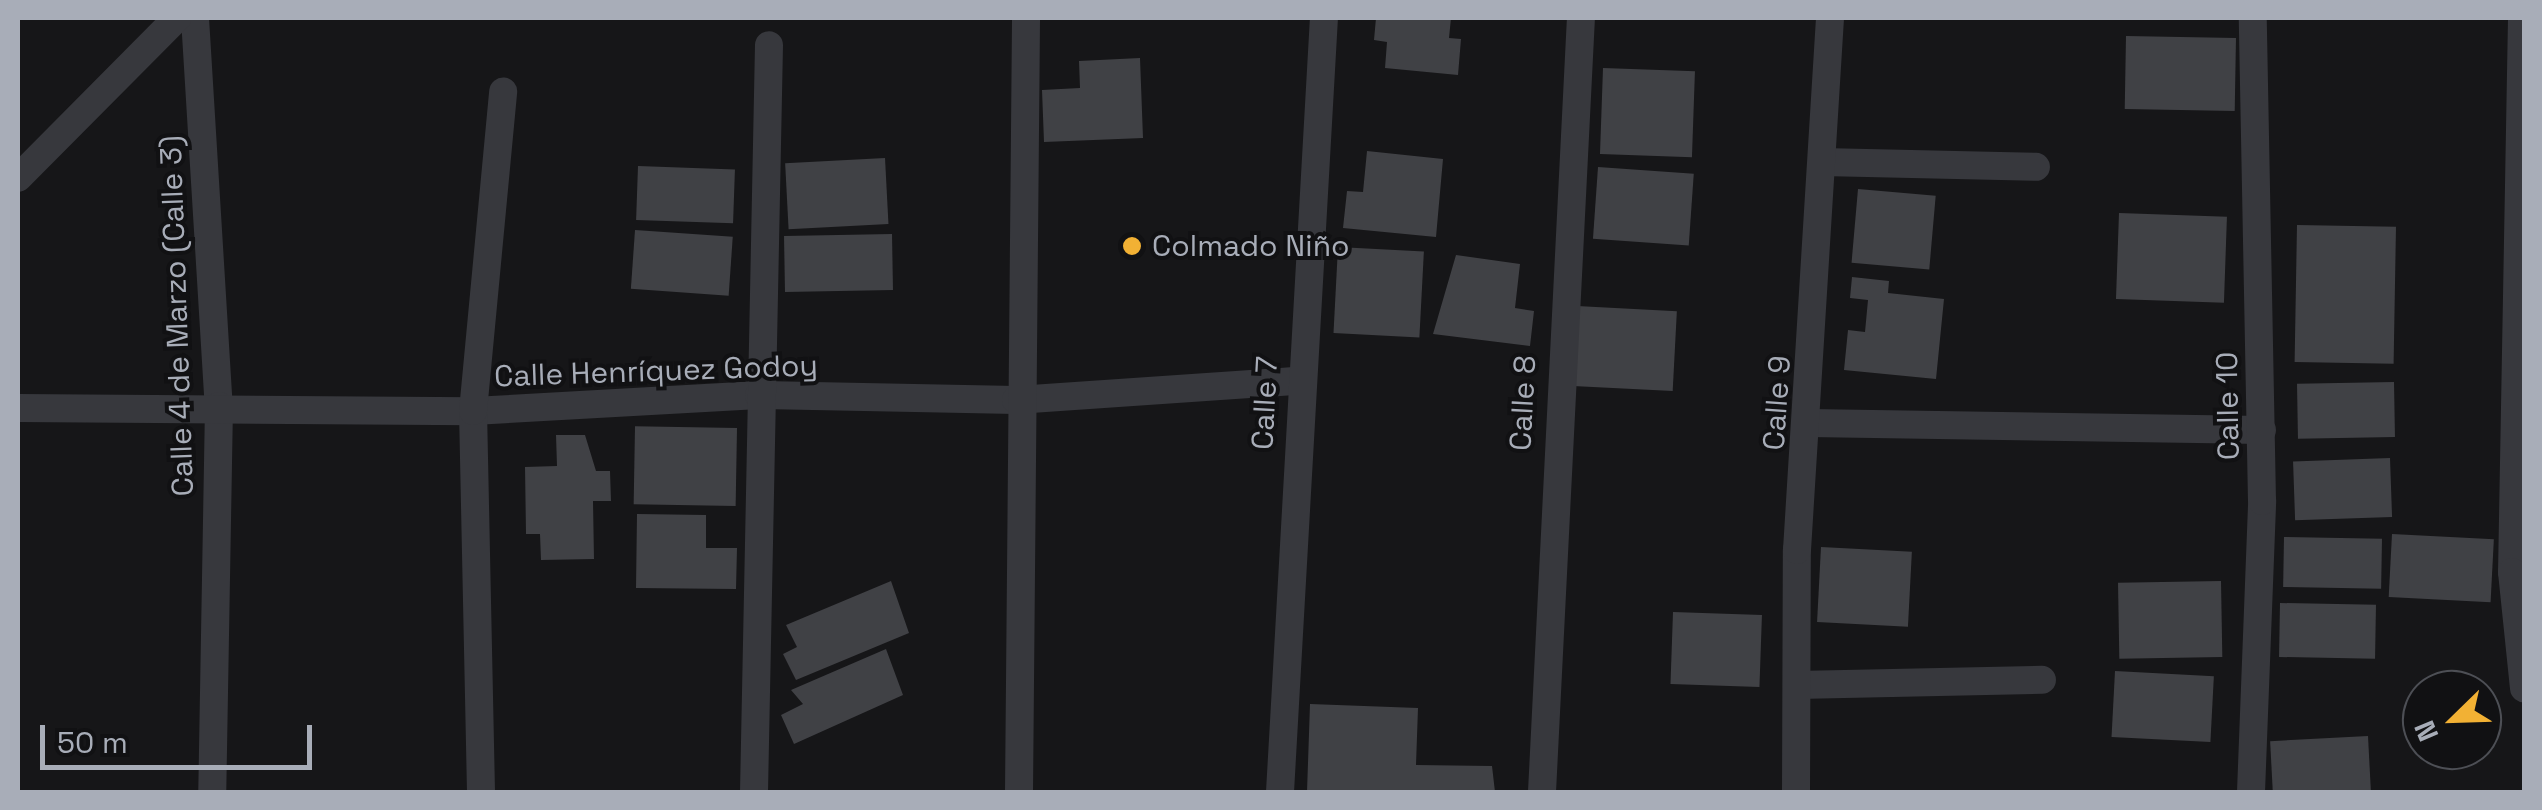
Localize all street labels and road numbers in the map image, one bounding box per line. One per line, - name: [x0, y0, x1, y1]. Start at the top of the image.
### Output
- street label: Calle 4 de Marzo (Calle 3): [153, 135, 201, 497]
- street label: Calle Henríquez Godoy: [493, 347, 819, 395]
- street label: Calle 10: [2209, 351, 2247, 461]
- street label: Calle 8: [1503, 354, 1543, 452]
- street label: Calle 9: [1756, 354, 1798, 452]
- street label: Calle 7: [1245, 355, 1285, 451]

